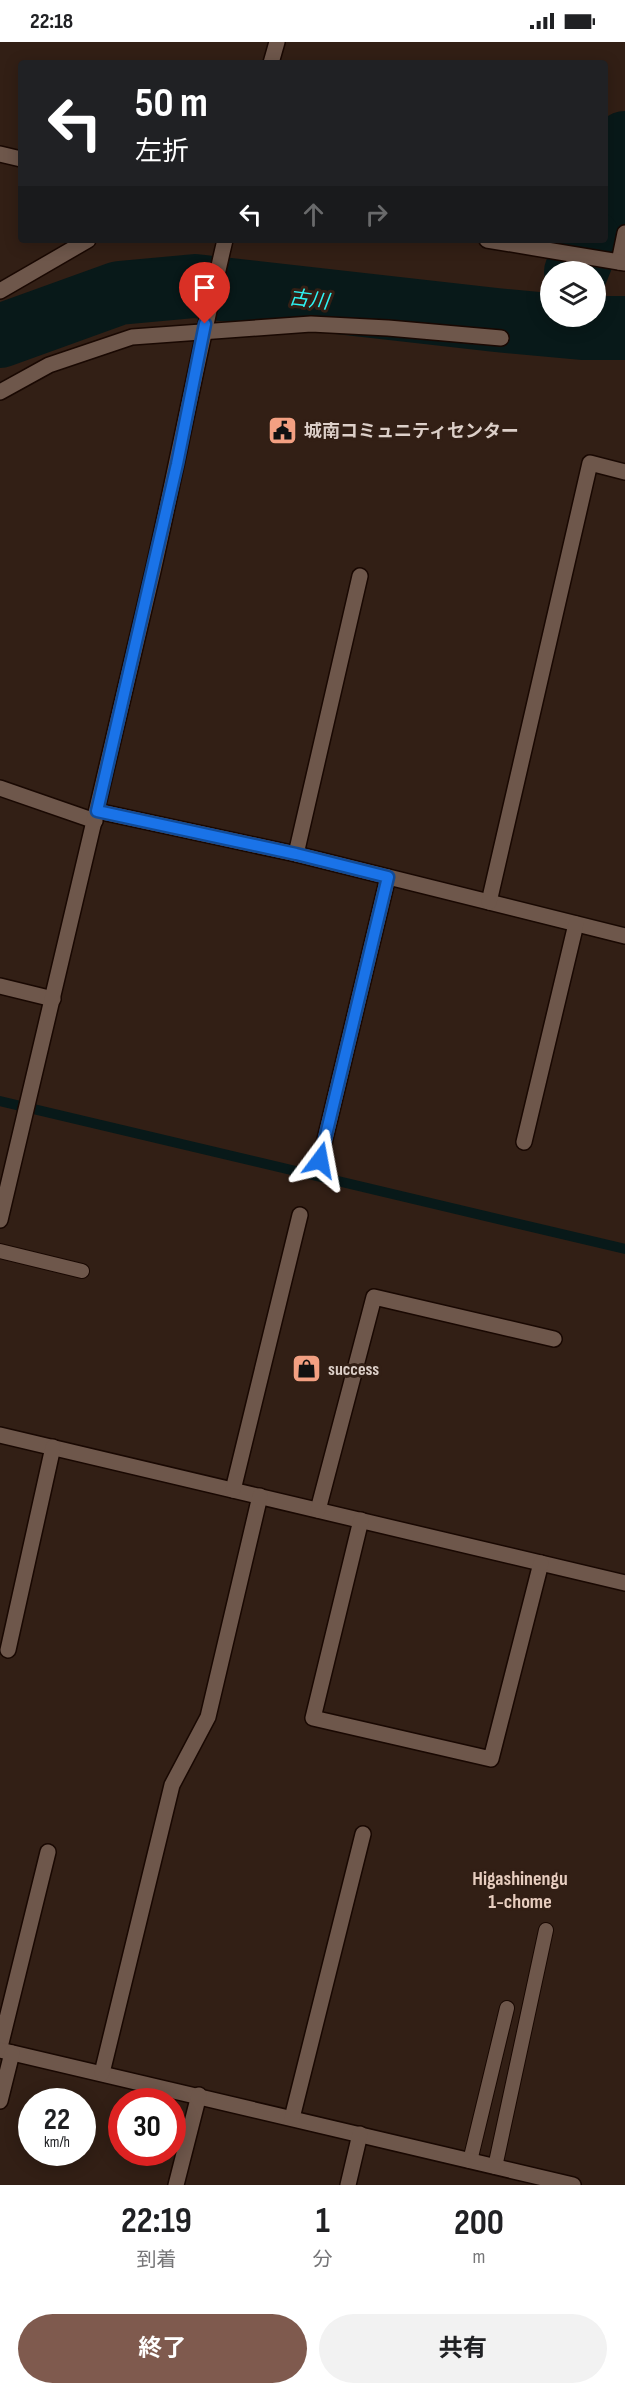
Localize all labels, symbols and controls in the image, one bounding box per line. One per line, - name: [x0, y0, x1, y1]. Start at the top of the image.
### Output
- text: 22:18: [30, 8, 73, 35]
- text: 50 m: [135, 78, 208, 129]
- icon: left: [36, 84, 114, 162]
- text: 左折: [135, 136, 189, 168]
- icon: left: [234, 198, 267, 231]
- icon: ahead: [297, 198, 330, 231]
- icon: right: [360, 198, 393, 231]
- map controls: [540, 261, 606, 327]
- button: layers: [540, 261, 606, 327]
- pin: [179, 262, 230, 324]
- icon: arrive: [188, 271, 221, 304]
- water label: 古川: [288, 286, 332, 315]
- public building icon: 城南コミュニティセンター: [267, 415, 299, 447]
- place label: 城南コミュニティセンター: [304, 421, 519, 442]
- position arrow: [288, 1128, 352, 1192]
- shop icon: success: [291, 1353, 323, 1385]
- place label: success: [328, 1359, 379, 1380]
- district label: Higashinengu 1-chome: [472, 1867, 568, 1914]
- speed limit sign: 30: [108, 2088, 186, 2166]
- text: 22: [44, 2102, 70, 2138]
- text: km/h: [44, 2133, 70, 2152]
- text: 22:19: [121, 2200, 192, 2243]
- text: 1: [316, 2200, 330, 2243]
- text: 200: [454, 2202, 504, 2245]
- text: m: [473, 2245, 485, 2269]
- text: 到着: [136, 2248, 176, 2272]
- text: 分: [313, 2248, 333, 2272]
- button: 終了: [18, 2314, 307, 2383]
- button: 共有: [319, 2314, 607, 2383]

